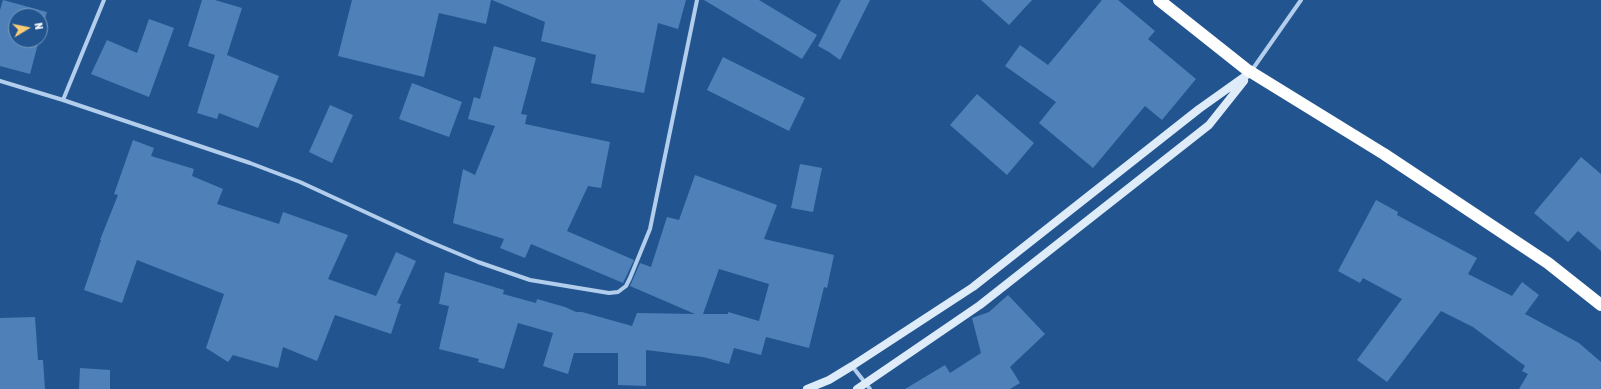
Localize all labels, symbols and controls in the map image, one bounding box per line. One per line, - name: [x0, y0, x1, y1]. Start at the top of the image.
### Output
- north arrow: [8, 8, 48, 48]
- text: N: [32, 22, 45, 30]

